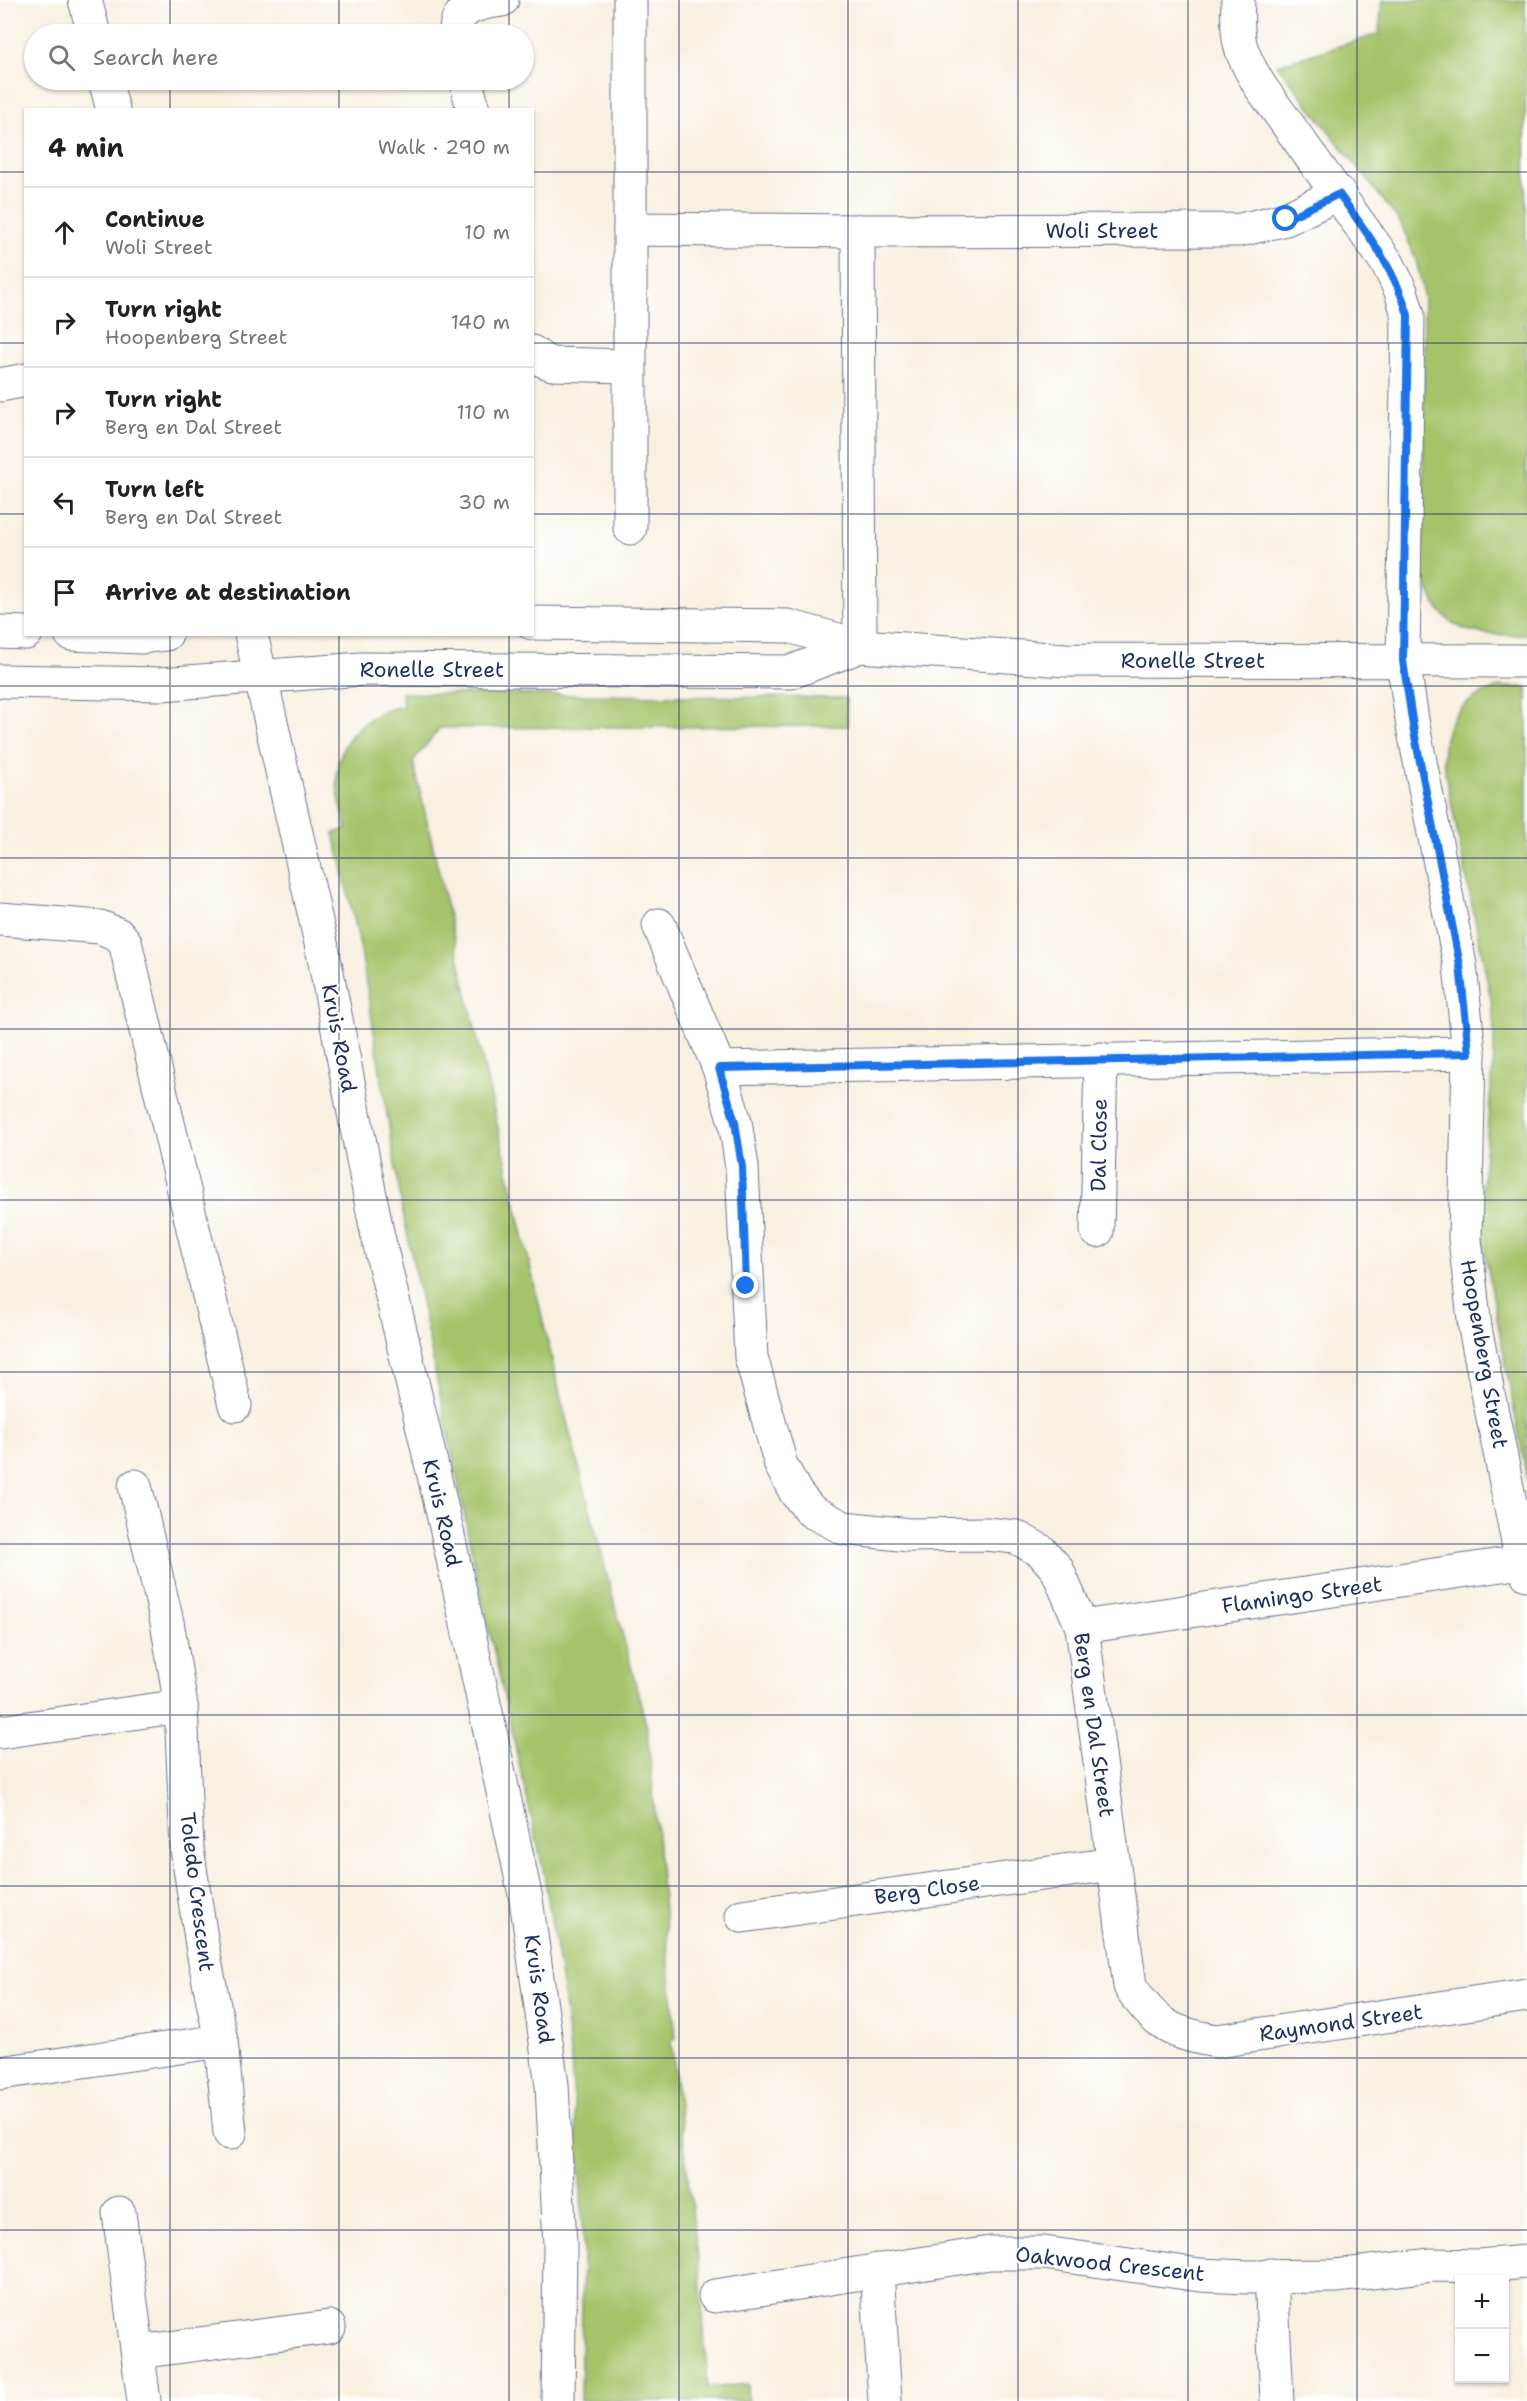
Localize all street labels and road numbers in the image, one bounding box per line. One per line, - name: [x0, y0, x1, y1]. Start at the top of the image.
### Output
- street label: Woli Street: [1045, 217, 1159, 245]
- street label: Ronelle Street: [1121, 647, 1265, 675]
- street label: Ronelle Street: [360, 656, 504, 684]
- street label: Kruis Road: [315, 981, 363, 1095]
- street label: Dal Close: [1084, 1098, 1114, 1192]
- street label: Hoopenberg Street: [1454, 1257, 1514, 1451]
- street label: Kruis Road: [416, 1456, 468, 1570]
- street label: Flamingo Street: [1220, 1570, 1384, 1620]
- street label: Berg en Dal Street: [1067, 1631, 1121, 1819]
- street label: Toledo Crescent: [173, 1811, 221, 1973]
- street label: Berg Close: [873, 1869, 981, 1911]
- street label: Kruis Road: [517, 1933, 561, 2045]
- street label: Raymond Street: [1258, 1998, 1424, 2048]
- street label: Oakwood Crescent: [1014, 2240, 1206, 2288]

